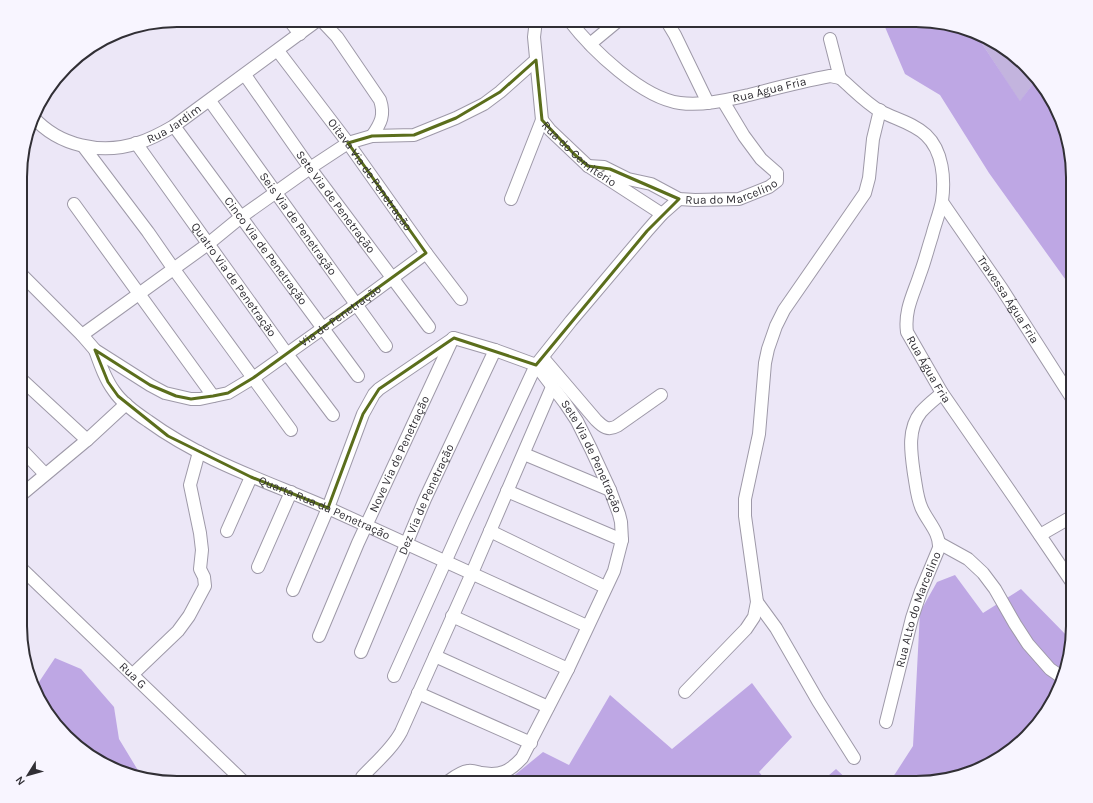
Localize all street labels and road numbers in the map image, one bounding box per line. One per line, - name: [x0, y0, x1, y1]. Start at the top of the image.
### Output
- street label: Rua Água Fria: [731, 74, 808, 106]
- street label: Rua Jardim: [145, 102, 204, 146]
- street label: Oitava Via de Penetração: [325, 116, 415, 233]
- street label: Rua do Cemitério: [539, 118, 619, 190]
- street label: Sete Via de Penetração: [293, 148, 378, 256]
- street label: Seis Via de Penetração: [256, 170, 340, 278]
- street label: Rua do Marcelino: [685, 176, 780, 207]
- street label: Cinco Via de Penetração: [221, 194, 310, 308]
- street label: Quatro Via de Penetração: [188, 220, 279, 339]
- street label: Travessa Água Fria: [974, 253, 1042, 346]
- street label: Via de Penetração: [297, 282, 384, 350]
- street label: Rua Água Fria: [904, 333, 954, 406]
- street label: Nove Via de Penetração: [366, 393, 432, 514]
- street label: Sete Via de Penetração: [558, 397, 625, 515]
- street label: Dez Via de Penetração: [396, 442, 457, 557]
- street label: Quarta Rua da Penetração: [257, 473, 392, 542]
- street label: Rua ALto do Marcelino: [893, 550, 944, 669]
- street label: Rua G: [116, 659, 149, 691]

